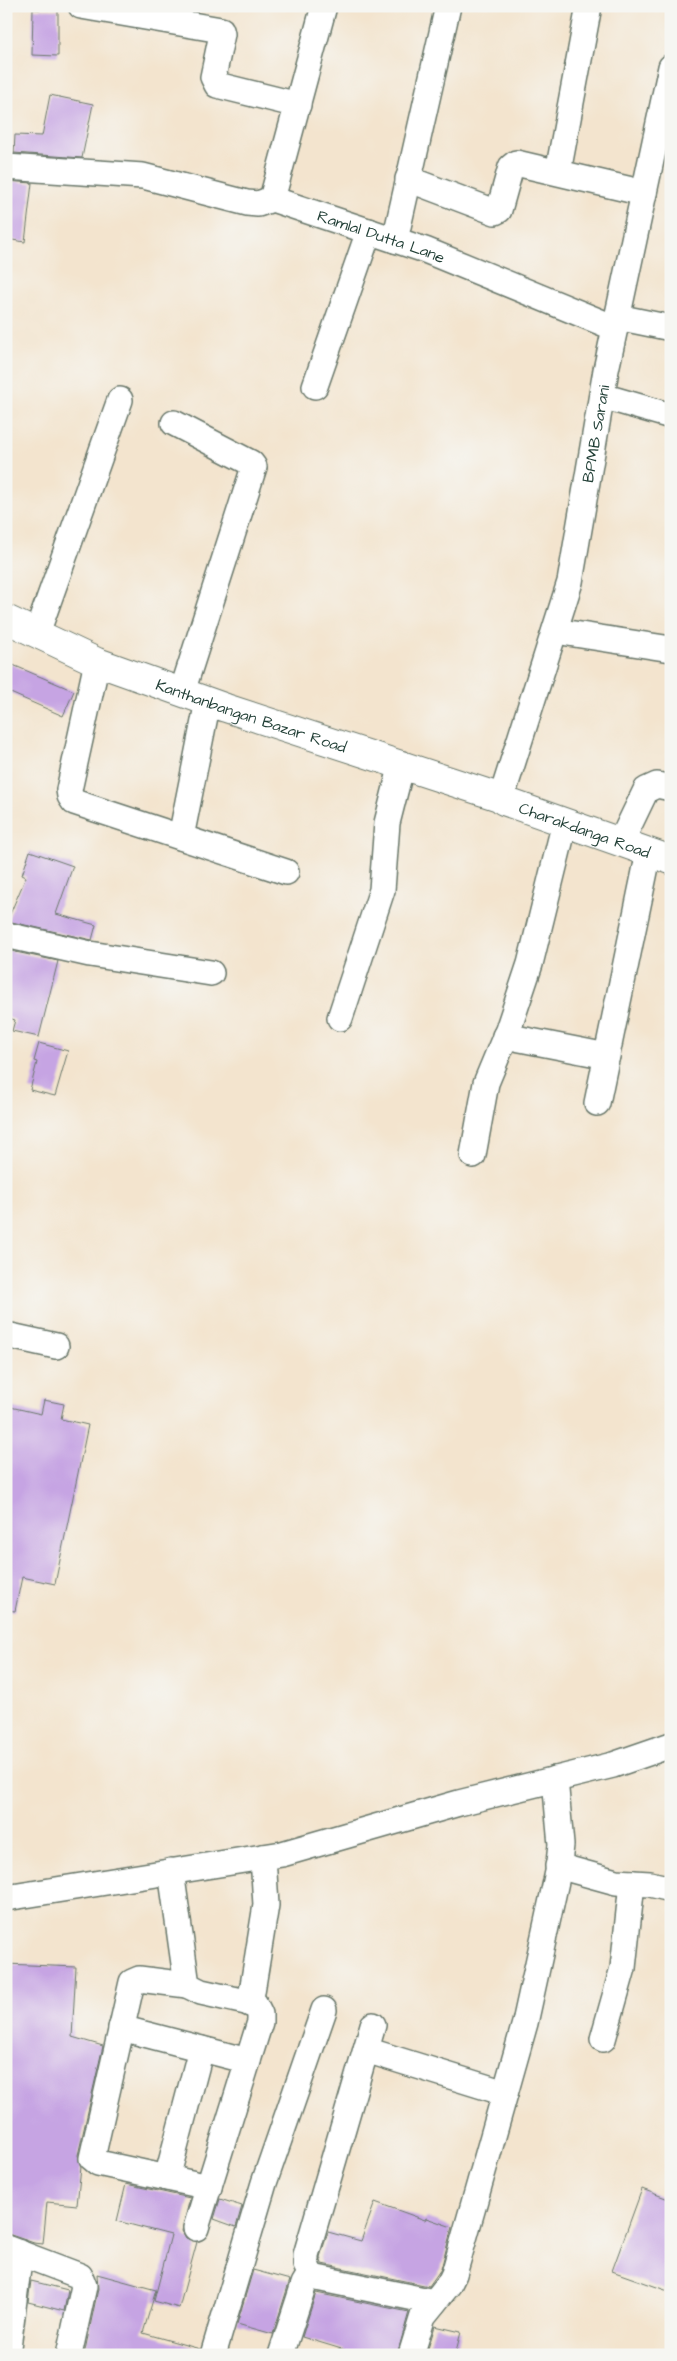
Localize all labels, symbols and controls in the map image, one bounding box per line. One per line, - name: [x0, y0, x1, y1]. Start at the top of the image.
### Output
- street label: Ramlal Dutta Lane: [314, 205, 448, 269]
- street label: BPMB Sarani: [577, 383, 615, 484]
- street label: Kanthanbangan Bazar Road: [153, 674, 349, 759]
- street label: Charakdanga Road: [516, 797, 653, 864]

